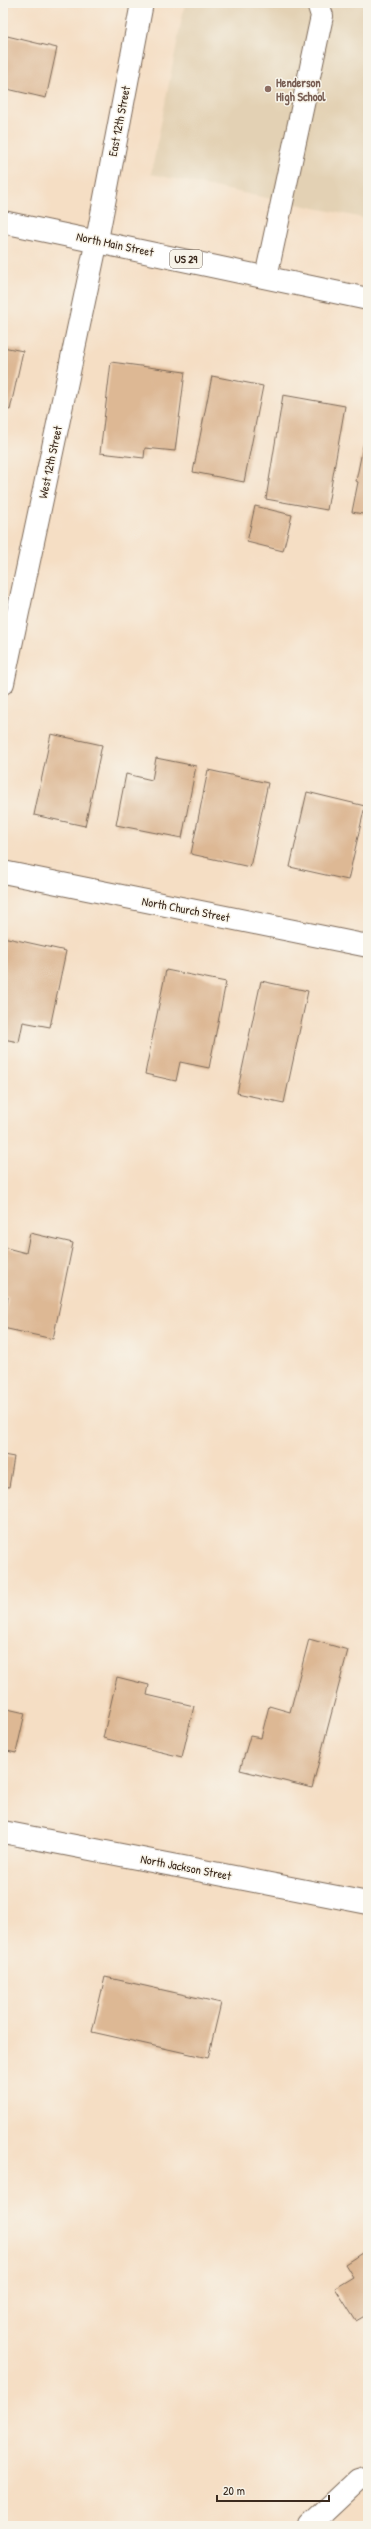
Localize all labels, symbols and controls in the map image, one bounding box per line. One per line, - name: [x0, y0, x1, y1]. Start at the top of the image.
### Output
- place label: Henderson High School: [276, 74, 326, 106]
- street label: East 12th Street: [104, 84, 134, 158]
- marker: Henderson High School: [263, 84, 273, 94]
- street label: North Main Street: [75, 228, 156, 261]
- road number: US 29: [170, 250, 202, 268]
- street label: West 12th Street: [34, 423, 66, 500]
- street label: North Church Street: [141, 892, 232, 926]
- street label: North Jackson Street: [139, 1850, 234, 1884]
- scale bar: [217, 2477, 329, 2503]
- text: 20 m: [223, 2482, 245, 2499]

